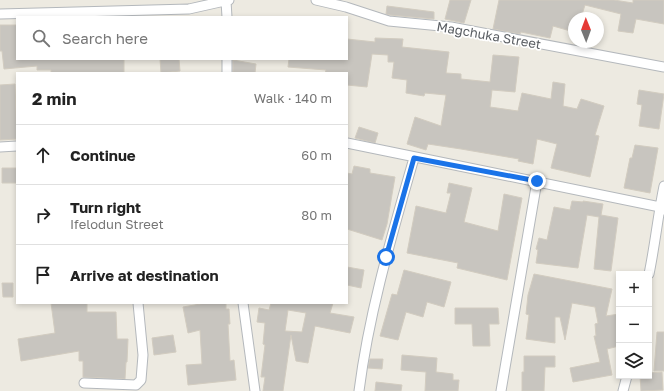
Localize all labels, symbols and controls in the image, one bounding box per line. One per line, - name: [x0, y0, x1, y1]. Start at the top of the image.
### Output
- north arrow: [568, 12, 604, 48]
- search box: [16, 16, 348, 60]
- street label: Magchuka Street: [436, 18, 542, 52]
- icon: search: [30, 27, 52, 49]
- text: Search here: [62, 29, 148, 47]
- text: 2 min: [32, 88, 76, 109]
- text: Walk · 140 m: [254, 90, 332, 106]
- icon: ahead: [32, 144, 54, 166]
- text: Continue: [70, 146, 136, 164]
- text: 60 m: [301, 147, 332, 163]
- route end: [528, 172, 546, 190]
- text: Turn right: [70, 198, 141, 216]
- icon: right: [32, 204, 54, 226]
- text: 80 m: [301, 207, 332, 223]
- text: Ifelodun Street: [70, 216, 164, 232]
- route start: [377, 248, 395, 266]
- icon: arrive: [32, 264, 54, 286]
- text: Arrive at destination: [70, 266, 219, 284]
- map controls: [616, 271, 652, 379]
- button: +: [616, 271, 652, 307]
- button: −: [616, 307, 652, 343]
- button: layers: [616, 343, 652, 379]

